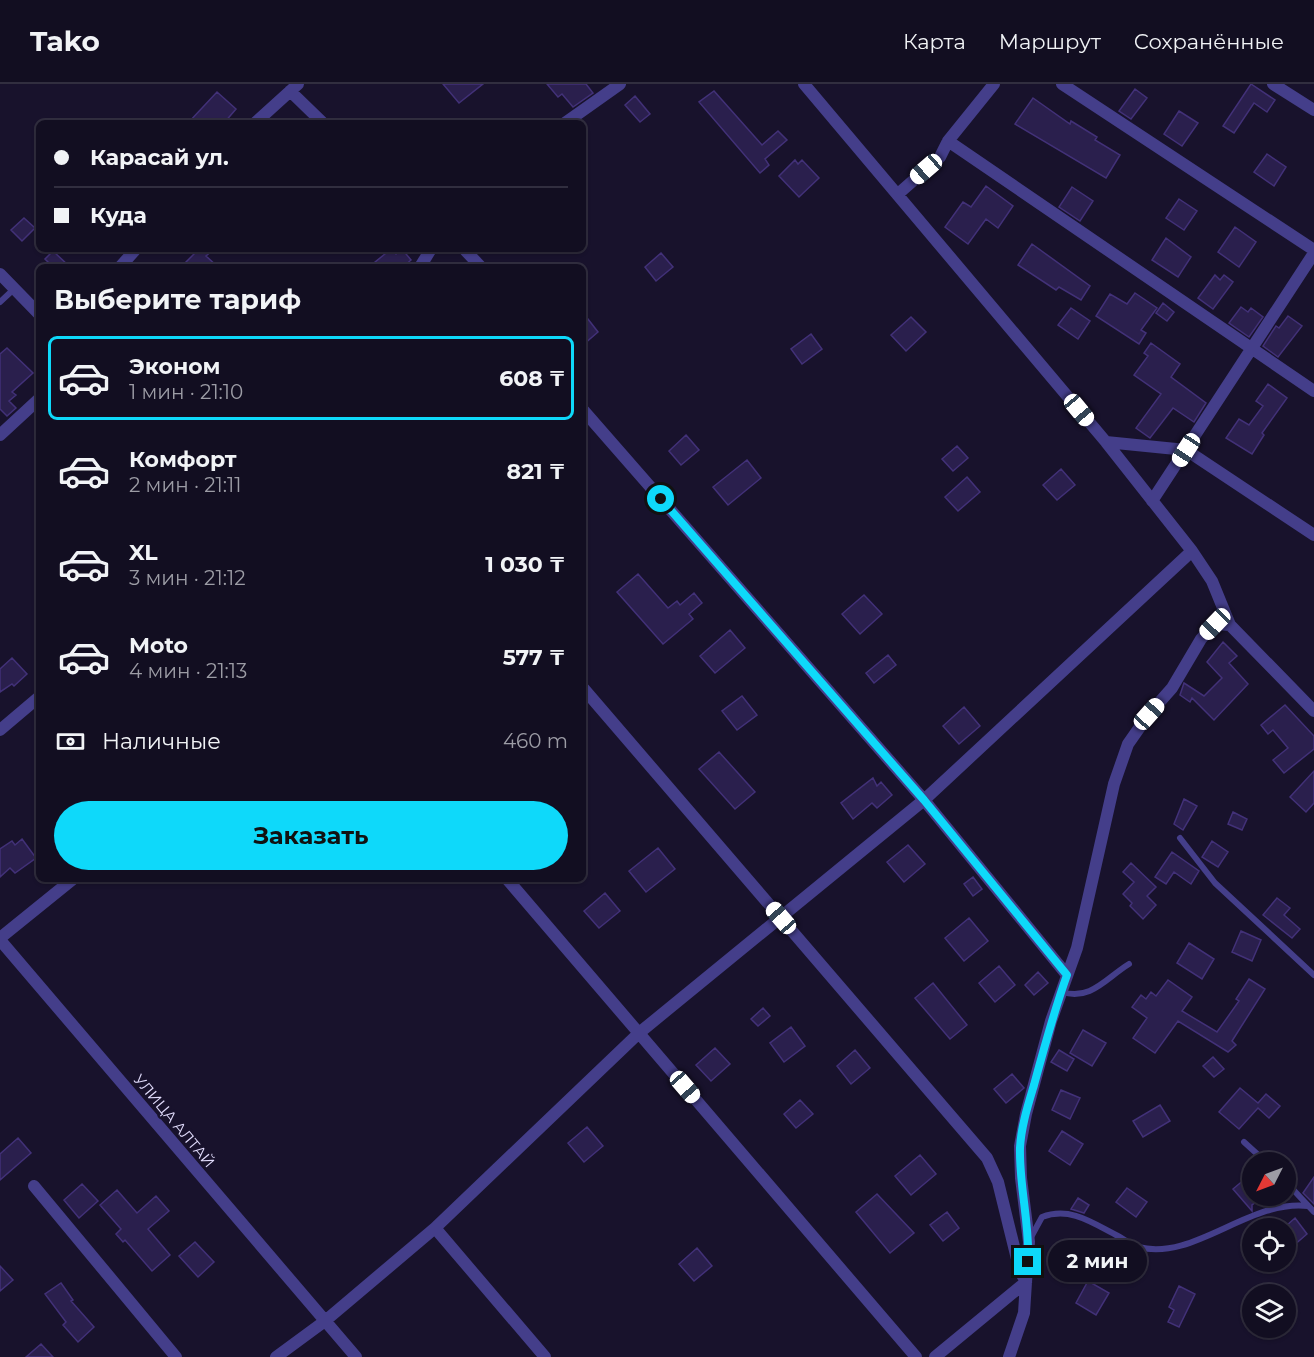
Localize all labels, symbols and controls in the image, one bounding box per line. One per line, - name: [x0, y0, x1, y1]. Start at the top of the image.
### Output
- text: Tako: [30, 24, 100, 58]
- text: Карта: [903, 29, 966, 54]
- text: Маршрут: [999, 29, 1101, 54]
- text: Сохранённые: [1134, 29, 1284, 54]
- text: Карасай ул.: [90, 144, 229, 171]
- car: [907, 150, 945, 188]
- text: Куда: [90, 202, 147, 229]
- text: Выберите тариф: [54, 283, 301, 316]
- icon: car: [57, 351, 111, 405]
- text: Эконом: [129, 353, 220, 380]
- text: 608 ₸: [499, 365, 565, 392]
- text: 1 мин · 21:10: [129, 380, 243, 404]
- car: [1061, 390, 1097, 430]
- car: [1169, 430, 1203, 470]
- icon: car: [57, 444, 111, 498]
- text: Комфорт: [129, 446, 237, 473]
- text: 821 ₸: [507, 458, 565, 485]
- text: 2 мин · 21:11: [129, 473, 241, 497]
- route start: [647, 485, 674, 512]
- icon: car: [57, 537, 111, 591]
- text: XL: [129, 539, 158, 566]
- text: 1 030 ₸: [485, 551, 565, 578]
- text: 3 мин · 21:12: [129, 566, 246, 590]
- car: [1196, 605, 1234, 643]
- icon: car: [57, 630, 111, 684]
- text: Moto: [129, 632, 188, 659]
- text: 577 ₸: [503, 644, 565, 671]
- text: 4 мин · 21:13: [129, 659, 247, 683]
- car: [1130, 695, 1168, 733]
- icon: cash: [54, 725, 87, 758]
- text: Наличные: [102, 728, 221, 755]
- text: 460 m: [503, 729, 568, 753]
- button: Заказать: [54, 801, 568, 870]
- car: [762, 899, 800, 937]
- car: [666, 1068, 704, 1106]
- street label: УЛИЦА АЛТАЙ: [130, 1070, 219, 1171]
- north arrow: [1242, 1152, 1296, 1206]
- map controls: [1242, 1152, 1296, 1338]
- button: locate: [1242, 1218, 1296, 1272]
- callout: 2 мин: [1049, 1241, 1148, 1283]
- route end: [1014, 1248, 1041, 1275]
- text: 2 мин: [1067, 1249, 1128, 1273]
- button: layers: [1242, 1284, 1296, 1338]

